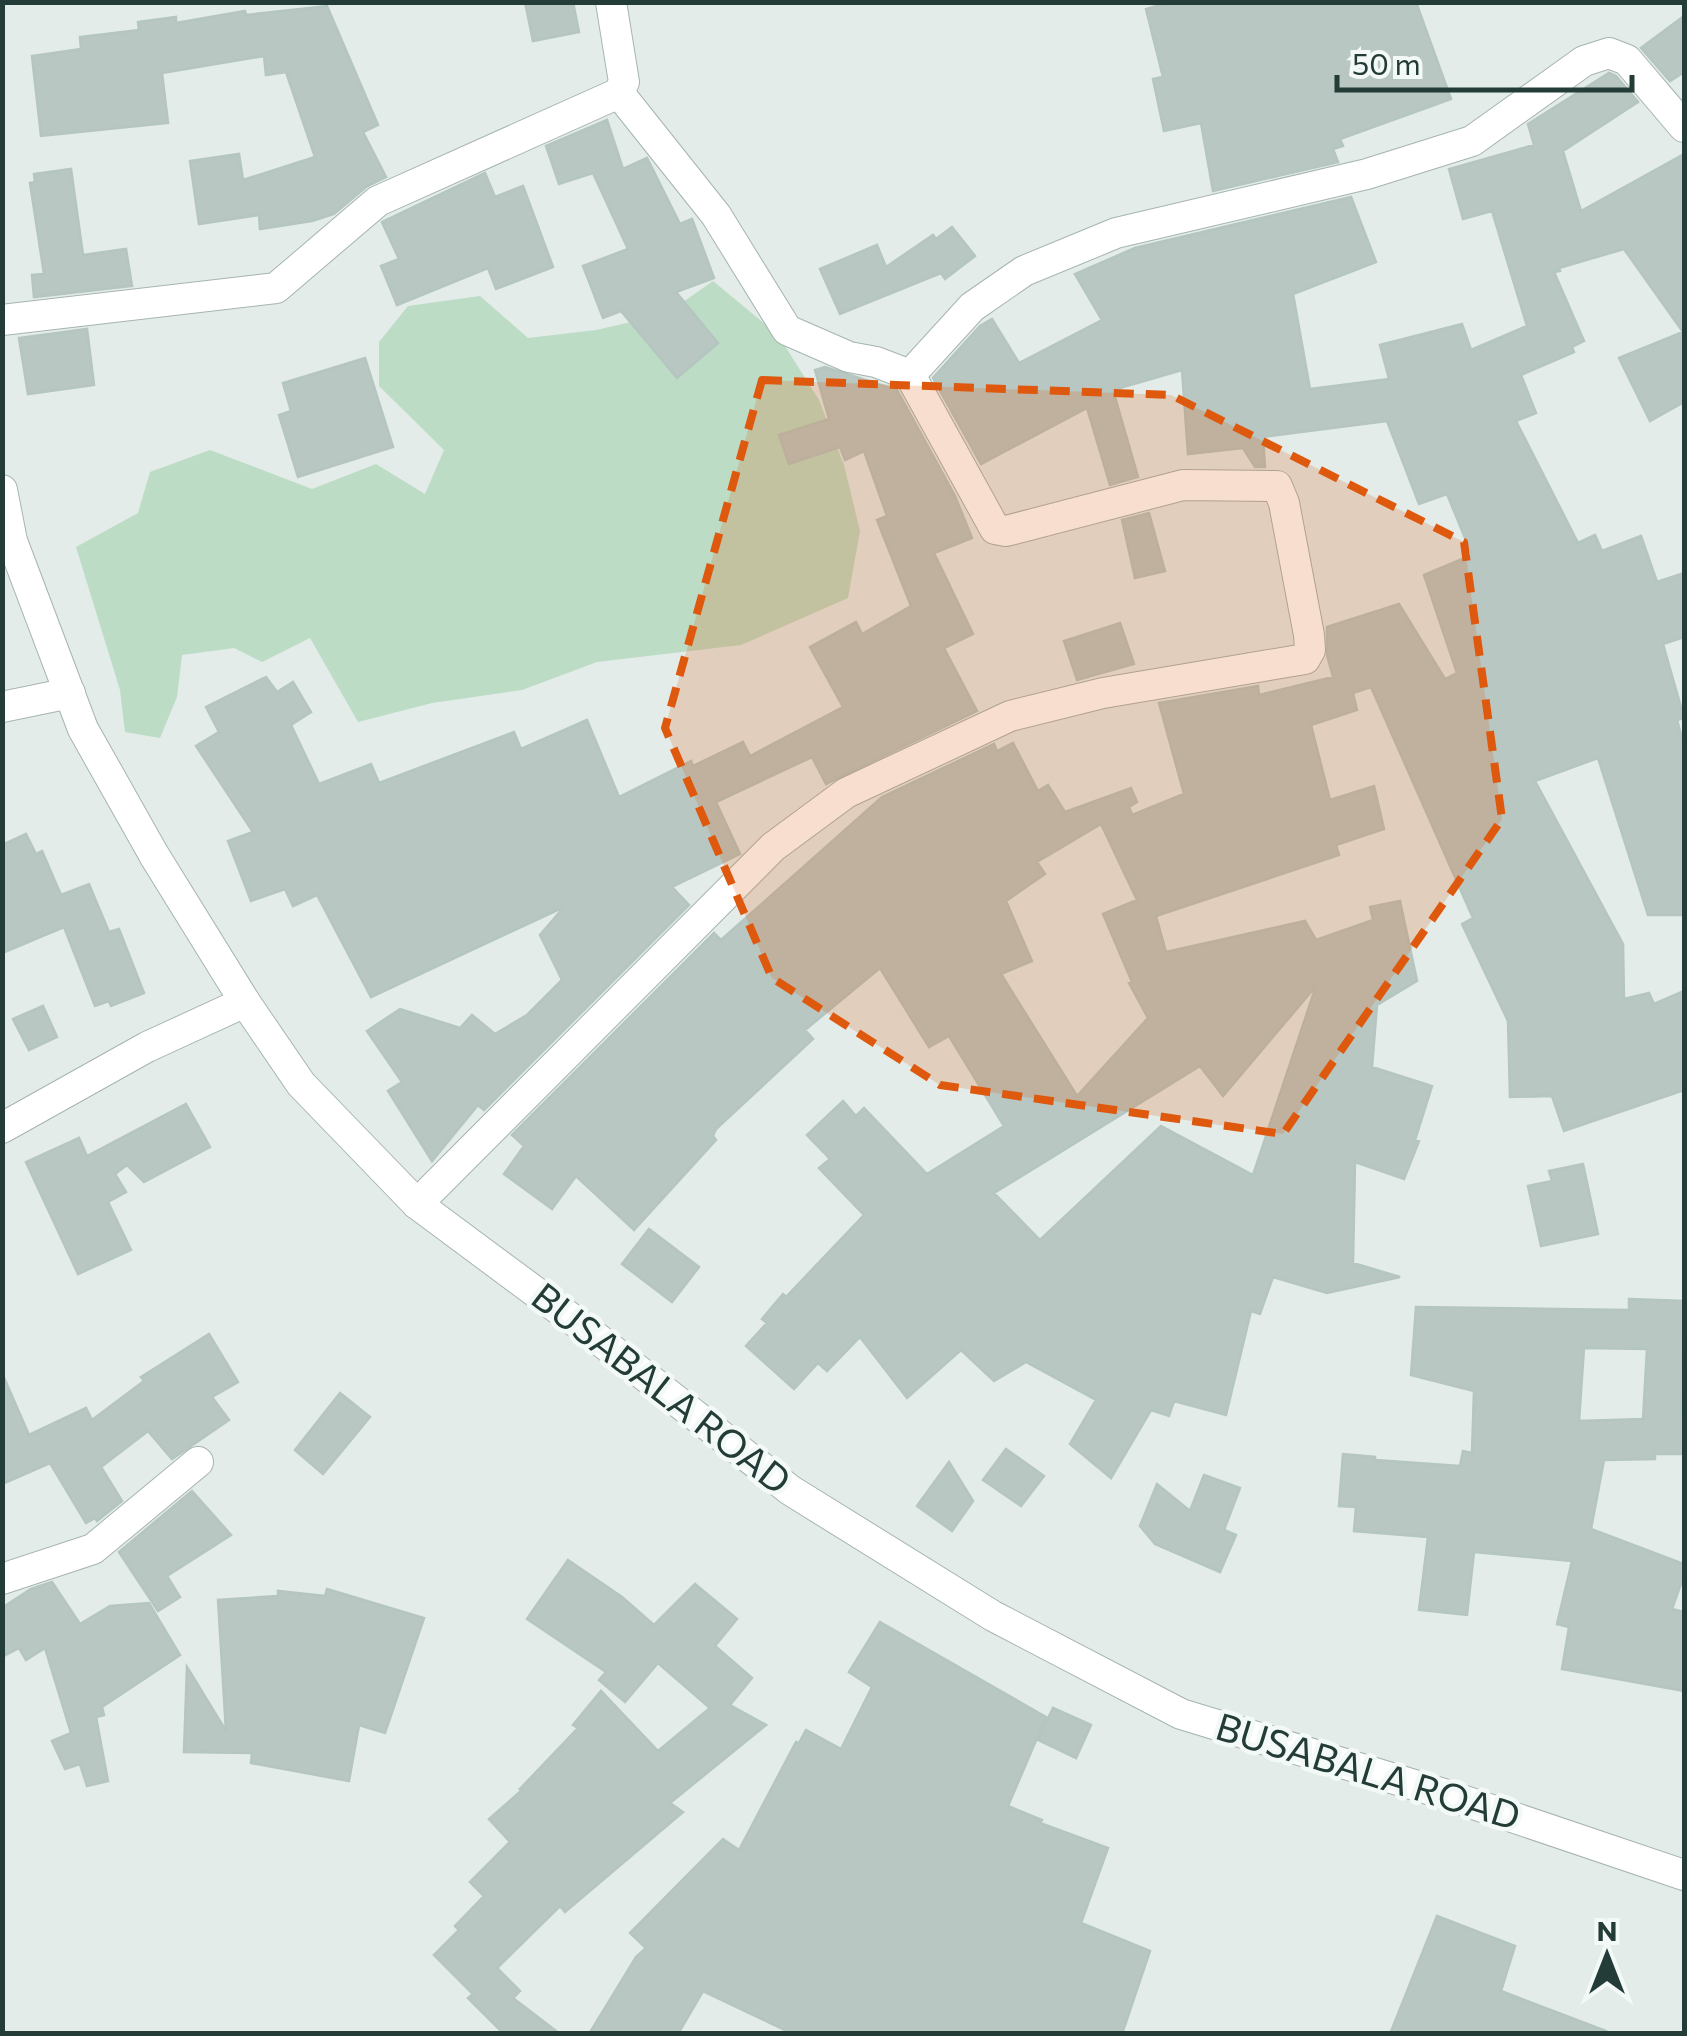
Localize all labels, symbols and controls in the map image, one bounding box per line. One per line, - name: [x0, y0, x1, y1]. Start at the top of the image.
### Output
- scale bar: [1337, 30, 1632, 92]
- text: 50 m: [1352, 44, 1421, 81]
- street label: BUSABALA ROAD: [524, 1271, 801, 1503]
- street label: BUSABALA ROAD: [1211, 1701, 1527, 1838]
- north arrow: [1557, 1906, 1657, 2006]
- text: N: [1597, 1913, 1618, 1947]

